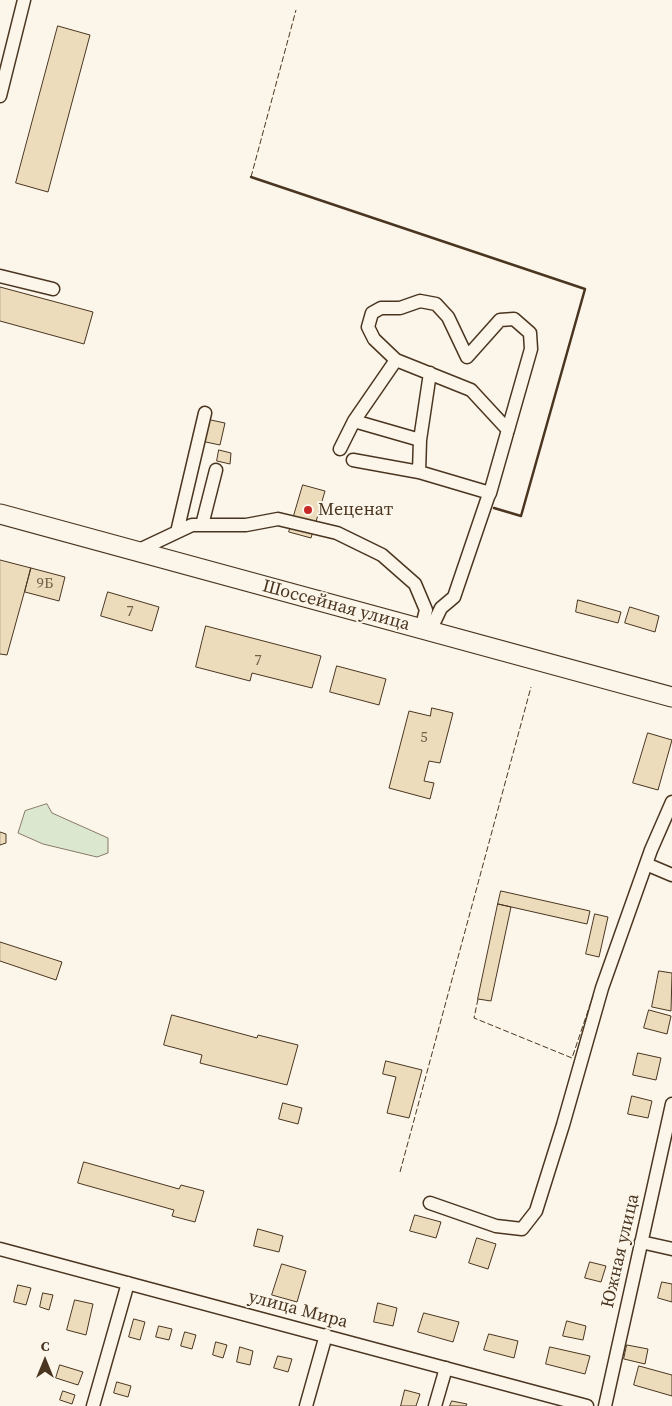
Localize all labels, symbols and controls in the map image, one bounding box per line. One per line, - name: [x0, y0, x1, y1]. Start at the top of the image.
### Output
- place label: Меценат: [318, 499, 393, 521]
- marker: Меценат: [302, 504, 314, 516]
- house number: 9Б: [37, 575, 53, 593]
- street label: Шоссейная улица: [260, 576, 412, 636]
- house number: 7: [126, 603, 134, 621]
- house number: 7: [254, 652, 262, 670]
- house number: 5: [420, 729, 428, 747]
- street label: Южная улица: [597, 1192, 645, 1310]
- street label: улица Мира: [246, 1286, 350, 1334]
- north arrow: [20, 1336, 70, 1386]
- text: С: [41, 1336, 49, 1356]

